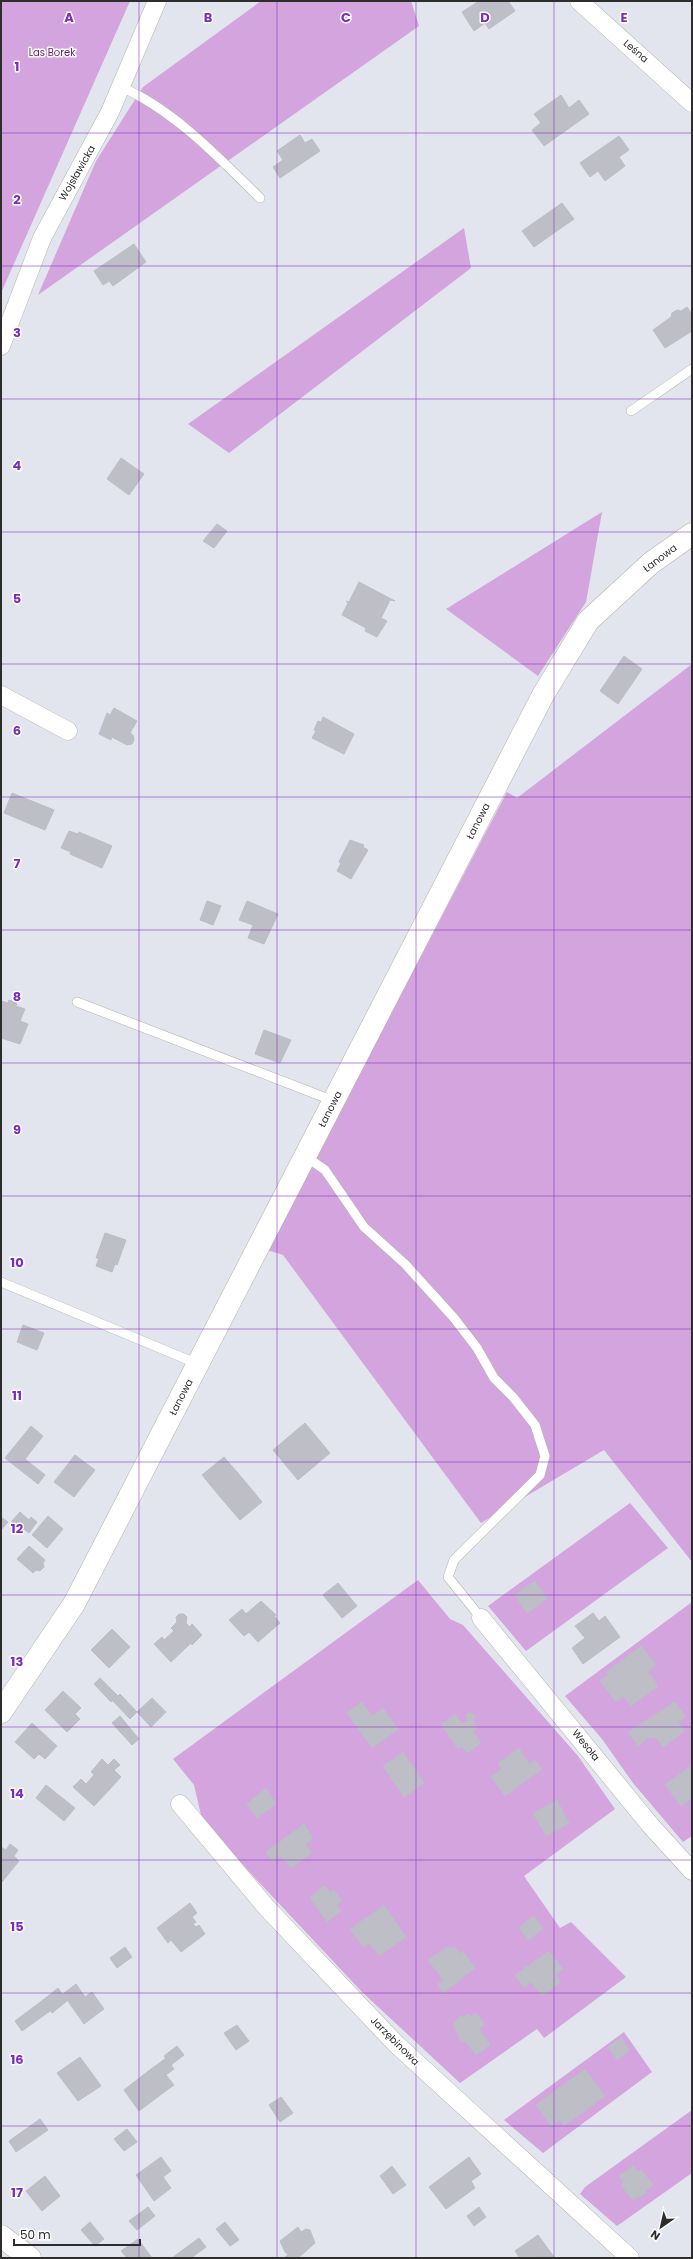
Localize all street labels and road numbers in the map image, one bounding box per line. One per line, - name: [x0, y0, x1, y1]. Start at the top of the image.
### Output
- street label: Leśna: [620, 36, 652, 66]
- street label: Wojsławicka: [55, 142, 99, 204]
- street label: Łanowa: [640, 540, 680, 576]
- street label: Łanowa: [462, 800, 494, 842]
- street label: Łanowa: [314, 1088, 346, 1130]
- street label: Łanowa: [165, 1376, 197, 1418]
- street label: Wesoła: [569, 1726, 603, 1764]
- street label: Jarzębinowa: [367, 2013, 423, 2069]

